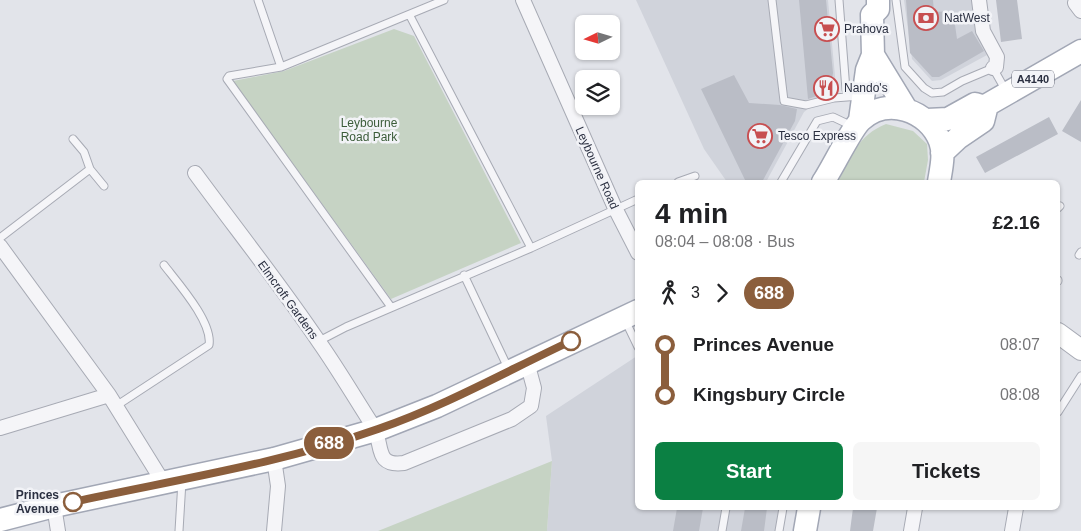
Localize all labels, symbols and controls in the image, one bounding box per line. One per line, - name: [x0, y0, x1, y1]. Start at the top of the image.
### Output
- bank icon: NatWest: [913, 5, 939, 31]
- place label: NatWest: [944, 11, 990, 25]
- north arrow: [575, 15, 620, 60]
- map controls: [575, 15, 620, 115]
- supermarket icon: Prahova: [814, 16, 840, 42]
- place label: Prahova: [844, 22, 889, 36]
- button: layers: [575, 70, 620, 115]
- road number: A4140: [1012, 70, 1054, 88]
- restaurant icon: Nando's: [813, 75, 839, 101]
- place label: Nando's: [844, 81, 888, 95]
- park label: Leybourne Road Park: [341, 116, 398, 144]
- supermarket icon: Tesco Express: [747, 123, 773, 149]
- street label: Leybourne Road: [573, 125, 621, 211]
- place label: Tesco Express: [778, 129, 856, 143]
- text: 4 min: [655, 198, 728, 229]
- text: £2.16: [992, 212, 1040, 233]
- text: 08:04 – 08:08 · Bus: [655, 233, 795, 250]
- street label: Elmcroft Gardens: [255, 258, 321, 342]
- icon: walk: [655, 279, 683, 307]
- icon: forward: [708, 279, 736, 307]
- text: 688: [754, 283, 784, 303]
- text: 3: [691, 284, 700, 301]
- unlabelled marker: [561, 331, 581, 351]
- text: Princes Avenue: [693, 334, 834, 355]
- text: 08:07: [1000, 336, 1040, 353]
- text: Kingsbury Circle: [693, 384, 845, 405]
- text: 08:08: [1000, 386, 1040, 403]
- line badge: 688: [300, 427, 358, 459]
- text: 688: [314, 433, 344, 453]
- button: Start: [655, 442, 843, 500]
- button: Tickets: [853, 442, 1040, 500]
- place label: Princes Avenue: [16, 488, 59, 516]
- marker: Princes Avenue: [63, 492, 83, 512]

